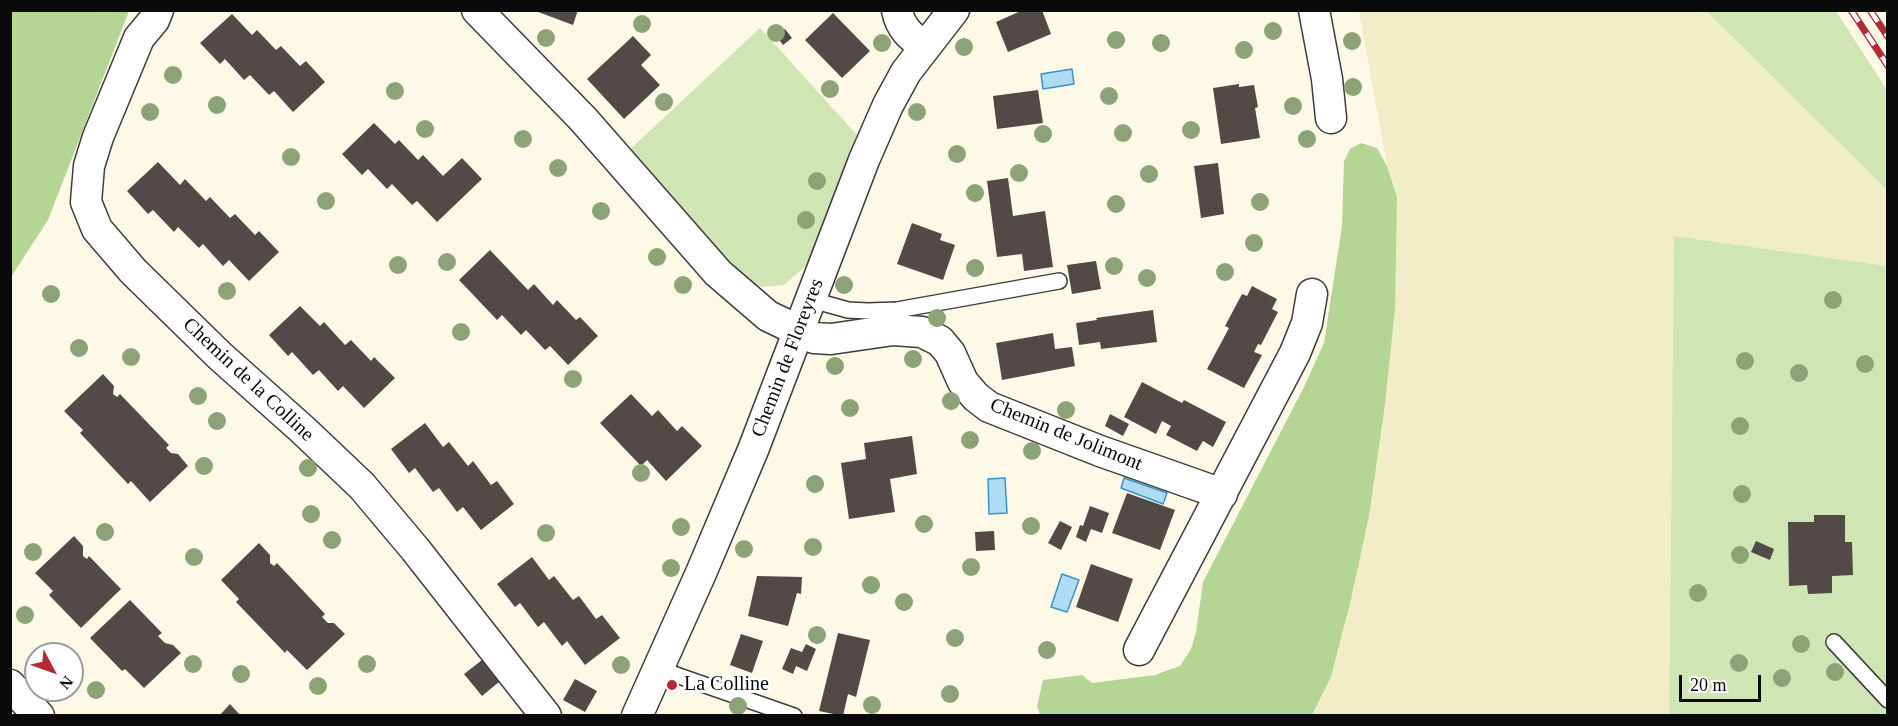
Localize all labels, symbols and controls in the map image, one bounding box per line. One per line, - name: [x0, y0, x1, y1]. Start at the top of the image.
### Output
- street label: Chemin de Floreyres: [747, 275, 829, 441]
- street label: Chemin de la Colline: [177, 313, 319, 447]
- street label: Chemin de Jolimont: [986, 393, 1146, 477]
- north arrow: [24, 642, 84, 702]
- scale bar: [1682, 663, 1764, 701]
- text: N: [56, 673, 77, 693]
- place label: La Colline: [684, 673, 769, 697]
- text: 20 m: [1690, 675, 1727, 695]
- marker: La Colline: [665, 678, 679, 692]

